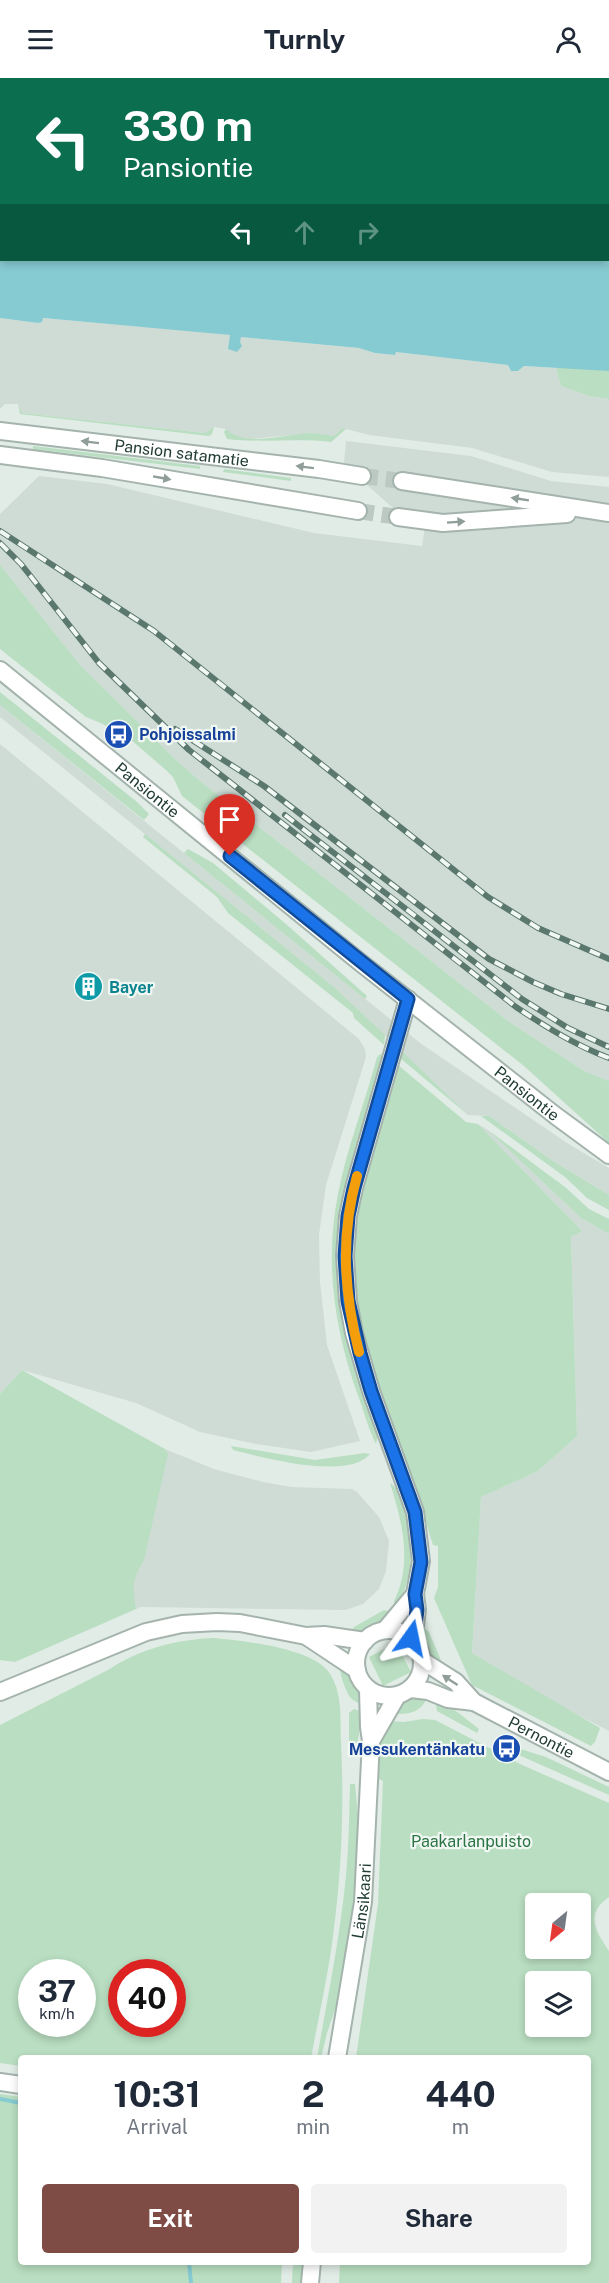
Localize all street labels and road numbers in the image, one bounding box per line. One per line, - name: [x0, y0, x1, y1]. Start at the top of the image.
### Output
- street label: Pansion satamatie: [113, 435, 250, 470]
- street label: Pansiontie: [111, 758, 184, 821]
- street label: Pansiontie: [491, 1062, 563, 1125]
- street label: Pernontie: [505, 1712, 578, 1762]
- street label: Länsikaari: [348, 1863, 374, 1940]

